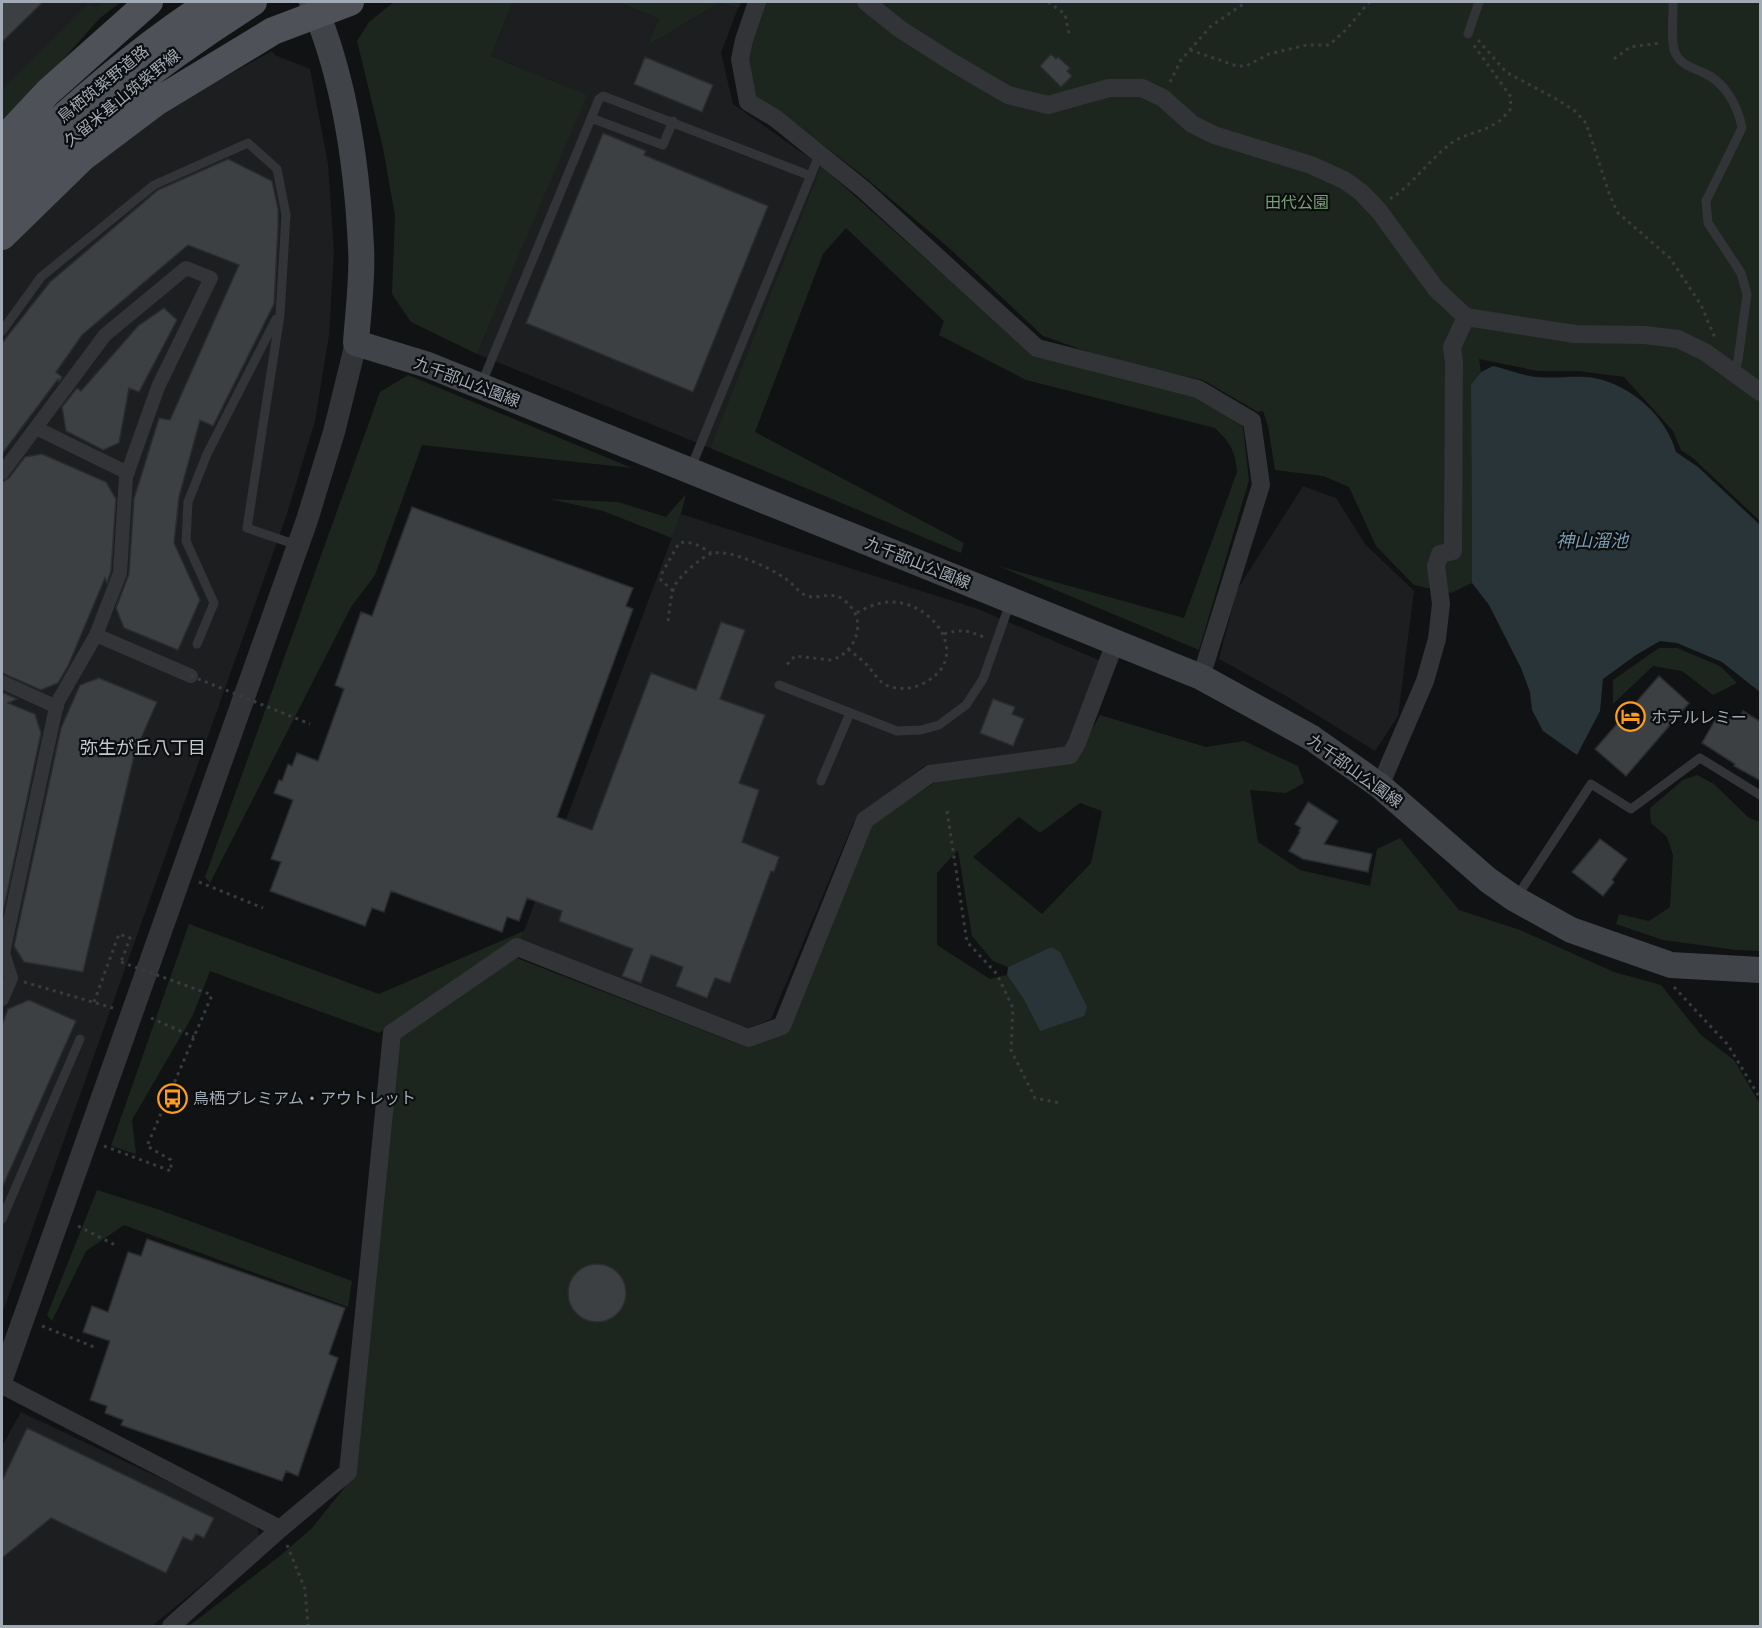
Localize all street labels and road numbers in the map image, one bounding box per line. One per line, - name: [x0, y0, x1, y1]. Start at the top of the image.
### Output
- street label: 鳥栖筑紫野道路: [52, 40, 154, 128]
- street label: 久留米基山筑紫野線: [59, 44, 185, 152]
- street label: 九千部山公園線: [411, 351, 523, 413]
- street label: 九千部山公園線: [862, 531, 974, 595]
- street label: 九千部山公園線: [1303, 729, 1407, 813]

